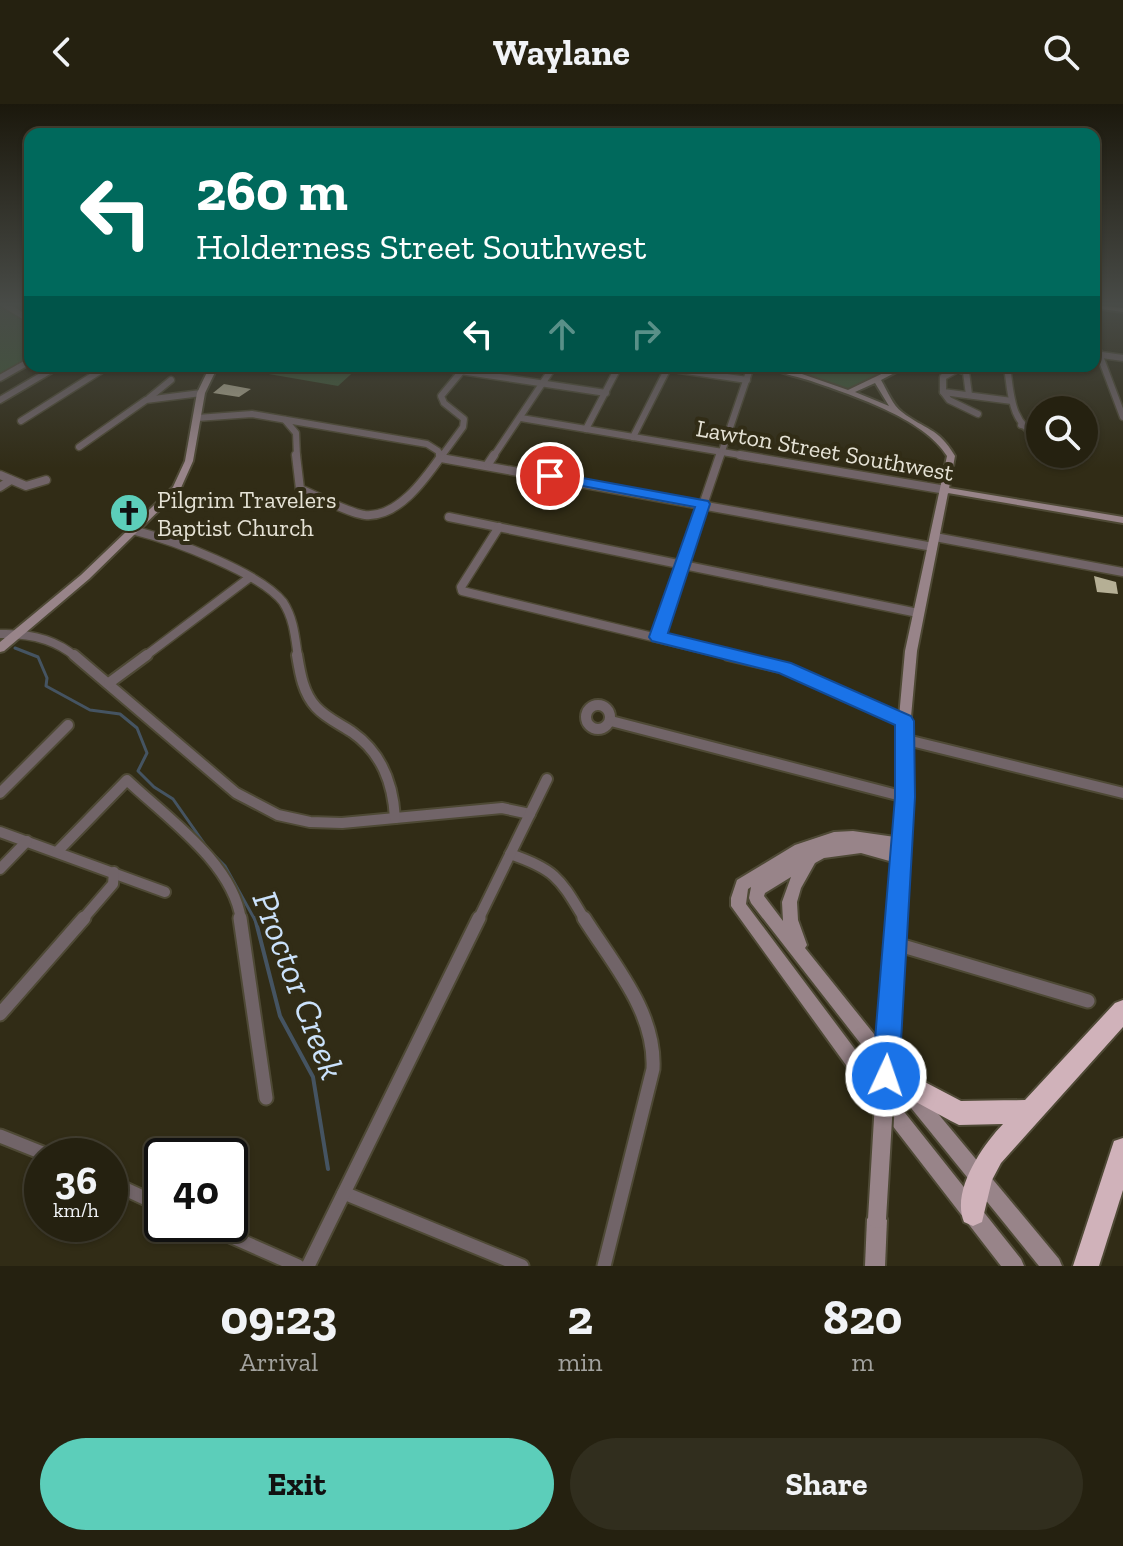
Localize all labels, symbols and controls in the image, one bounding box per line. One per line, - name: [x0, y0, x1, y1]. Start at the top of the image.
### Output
- icon: back: [40, 30, 84, 74]
- icon: search: [1039, 30, 1083, 74]
- text: Waylane: [493, 31, 630, 74]
- text: 260 m: [196, 157, 348, 224]
- icon: left: [64, 160, 168, 264]
- text: Holderness Street Southwest: [196, 225, 646, 268]
- icon: left: [456, 312, 500, 356]
- icon: ahead: [540, 312, 584, 356]
- icon: right: [624, 312, 668, 356]
- map controls: [1026, 396, 1098, 468]
- button: search: [1026, 396, 1098, 468]
- street label: Lawton Street Southwest: [694, 413, 956, 487]
- pin: [516, 442, 584, 510]
- icon: arrive: [528, 454, 572, 498]
- place label: Pilgrim Travelers Baptist Church: [157, 485, 337, 542]
- church icon: Pilgrim Travelers Baptist Church: [108, 492, 150, 534]
- water label: Proctor Creek: [244, 885, 354, 1085]
- position arrow: [844, 1034, 928, 1118]
- speed limit sign: 40: [144, 1138, 248, 1242]
- text: 36: [55, 1156, 97, 1204]
- text: km/h: [53, 1198, 99, 1222]
- text: 09:23: [221, 1289, 337, 1346]
- text: 2: [567, 1289, 593, 1346]
- text: 820: [823, 1289, 902, 1346]
- text: Arrival: [240, 1346, 318, 1378]
- text: min: [558, 1346, 602, 1378]
- text: m: [851, 1346, 874, 1378]
- button: Exit: [40, 1438, 554, 1530]
- button: Share: [570, 1438, 1083, 1530]

